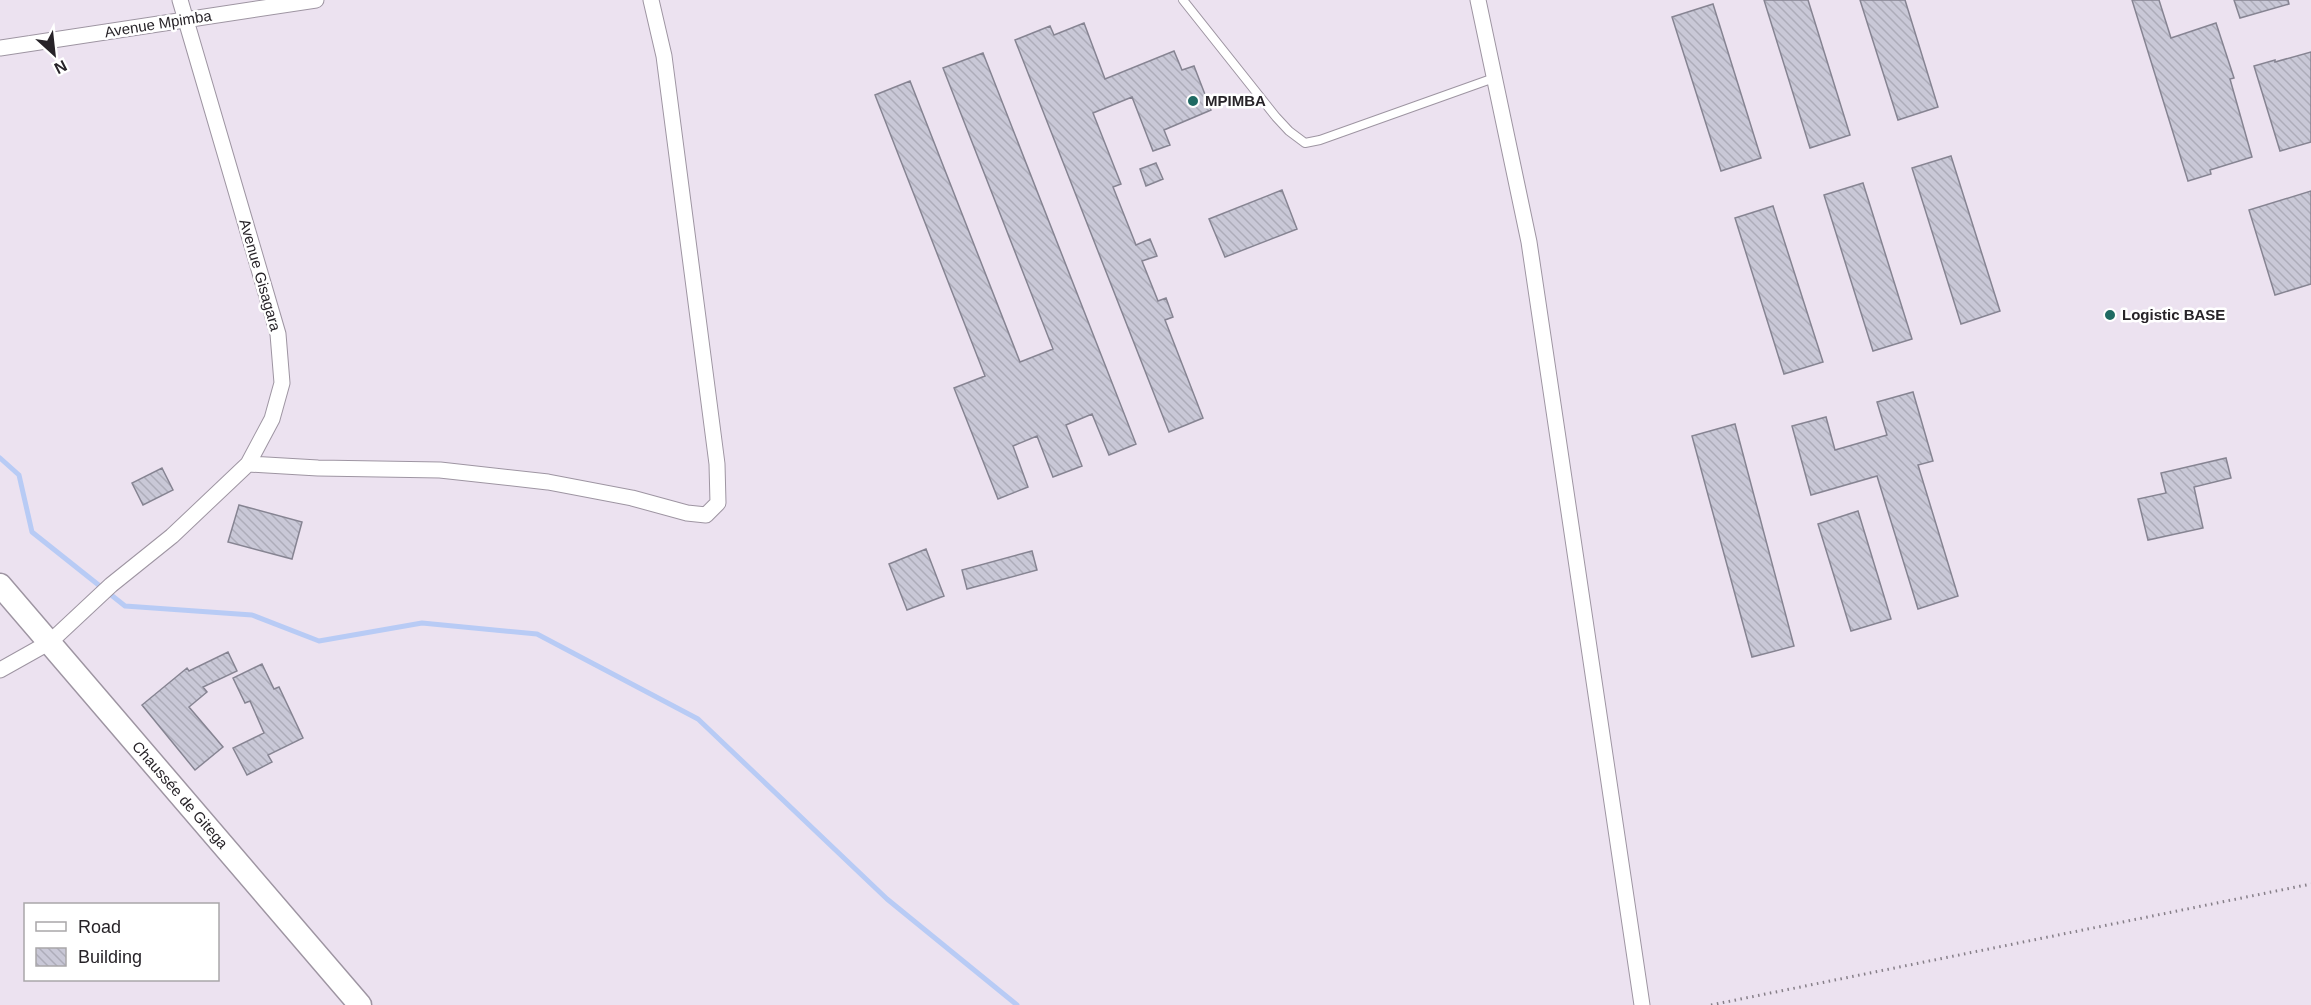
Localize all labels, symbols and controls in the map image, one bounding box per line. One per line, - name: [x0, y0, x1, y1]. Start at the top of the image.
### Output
- street label: Avenue Mpimba: [103, 7, 213, 40]
- north arrow: [24, 24, 84, 84]
- text: N: [52, 57, 70, 77]
- place label: MPIMBA: [1205, 92, 1266, 109]
- marker: MPIMBA: [1186, 94, 1200, 108]
- street label: Avenue Gisagara: [236, 217, 285, 333]
- place label: Logistic BASE: [2122, 306, 2225, 323]
- marker: Logistic BASE: [2103, 308, 2117, 322]
- street label: Chaussée de Gitega: [129, 737, 232, 852]
- legend: [24, 903, 219, 981]
- text: Road: [78, 917, 121, 937]
- text: Building: [78, 947, 142, 967]

